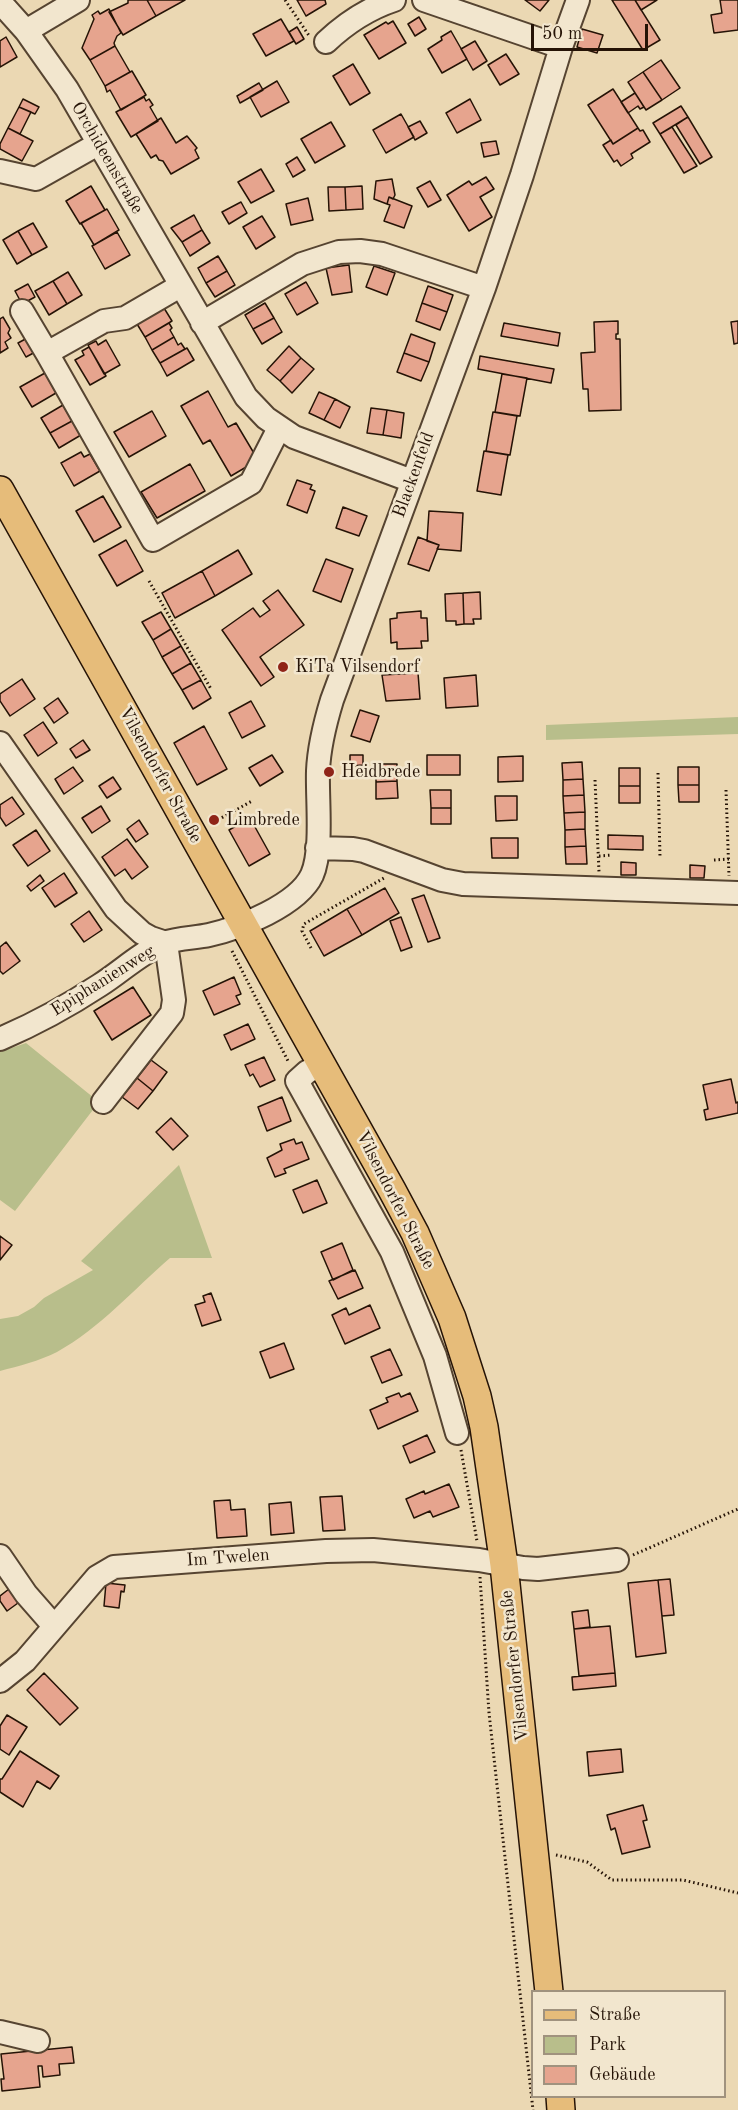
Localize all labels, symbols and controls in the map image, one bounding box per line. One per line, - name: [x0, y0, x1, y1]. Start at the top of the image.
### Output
- scale bar: [534, 12, 651, 50]
- text: 50 m: [542, 25, 582, 43]
- street label: Orchideenstraße: [66, 98, 148, 218]
- street label: Blackenfeld: [388, 429, 440, 521]
- place label: KiTa Vilsendorf: [295, 656, 420, 678]
- marker: KiTa Vilsendorf: [276, 660, 290, 674]
- street label: Vilsendorfer Straße: [114, 703, 206, 847]
- place label: Heidbrede: [341, 761, 420, 783]
- marker: Heidbrede: [322, 765, 336, 779]
- place label: Limbrede: [226, 809, 300, 831]
- marker: Limbrede: [207, 813, 221, 827]
- street label: Epiphanienweg: [47, 940, 159, 1022]
- street label: Vilsendorfer Straße: [351, 1127, 439, 1273]
- street label: Im Twelen: [186, 1544, 270, 1572]
- street label: Vilsendorfer Straße: [496, 1589, 534, 1743]
- legend: [531, 1990, 726, 2098]
- text: Straße: [589, 2006, 640, 2024]
- text: Park: [589, 2036, 626, 2054]
- text: Gebäude: [589, 2066, 656, 2084]

